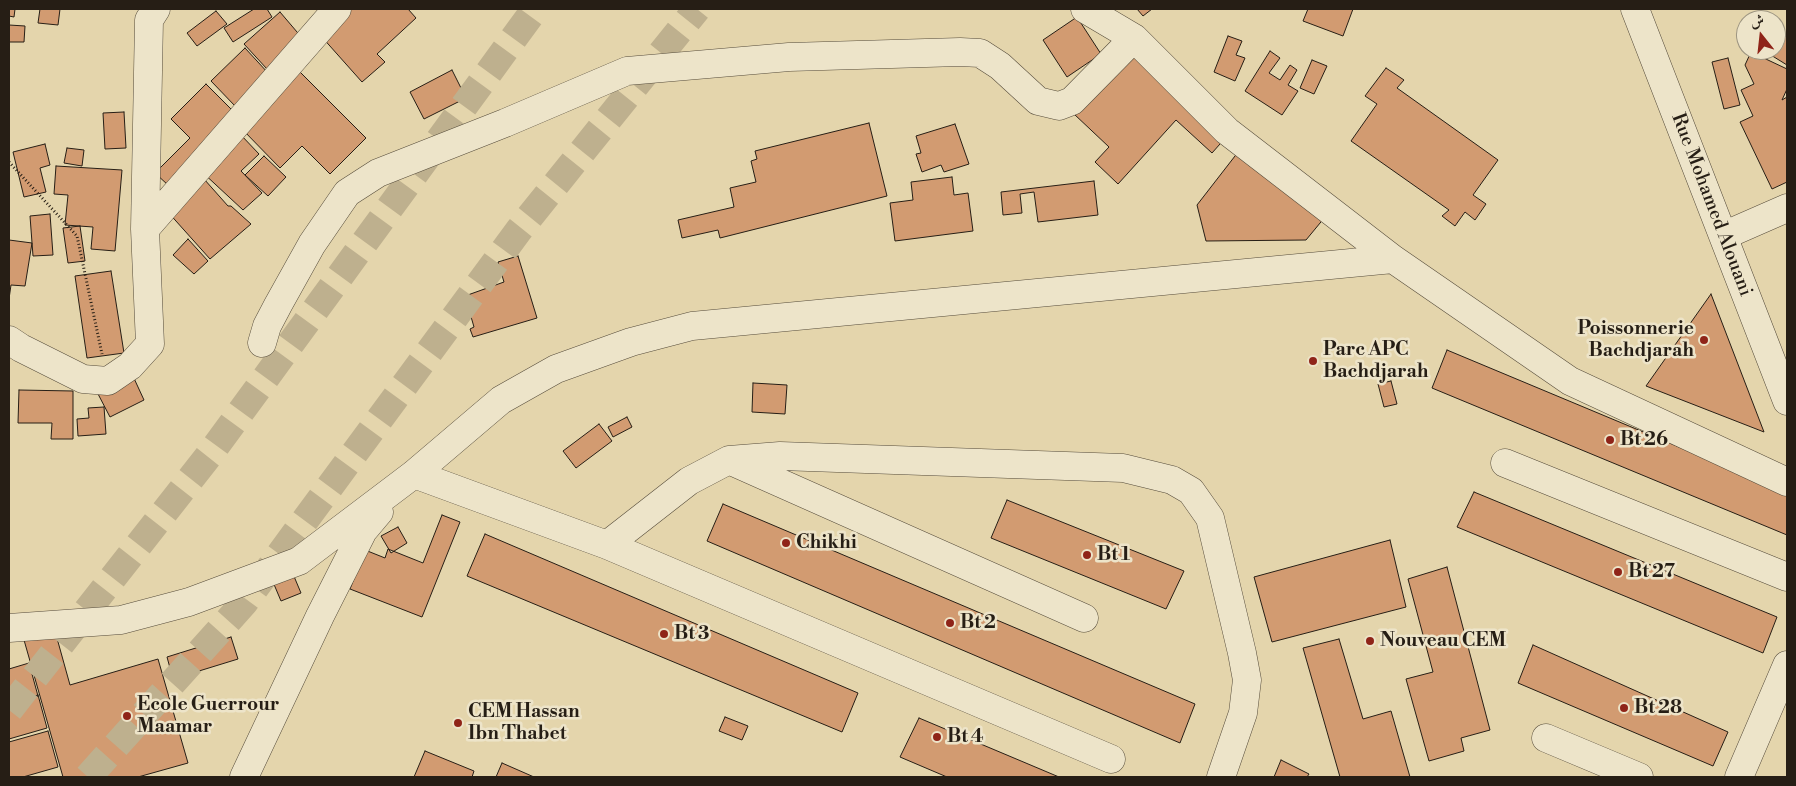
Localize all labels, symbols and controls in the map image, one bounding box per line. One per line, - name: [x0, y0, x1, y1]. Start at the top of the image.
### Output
- north arrow: [1736, 10, 1786, 60]
- text: ش: [1748, 11, 1766, 32]
- street label: Rue Mohamed Alouani: [1666, 110, 1756, 300]
- place label: Poissonnerie Bachdjarah: [1577, 318, 1694, 362]
- marker: Poissonnerie Bachdjarah: [1698, 334, 1710, 346]
- place label: Parc APC Bachdjarah: [1323, 339, 1429, 383]
- marker: Parc APC Bachdjarah: [1307, 355, 1319, 367]
- place label: Bt 26: [1620, 429, 1668, 451]
- marker: Bt 26: [1604, 434, 1616, 446]
- place label: Chikhi: [796, 532, 857, 554]
- marker: Chikhi: [780, 537, 792, 549]
- place label: Bt 1: [1097, 544, 1130, 566]
- marker: Bt 1: [1081, 549, 1093, 561]
- place label: Bt 27: [1628, 561, 1675, 583]
- marker: Bt 27: [1612, 566, 1624, 578]
- place label: Bt 2: [960, 612, 996, 634]
- marker: Bt 2: [944, 617, 956, 629]
- place label: Bt 3: [674, 623, 709, 645]
- marker: Bt 3: [658, 628, 670, 640]
- place label: Nouveau CEM: [1380, 630, 1506, 652]
- marker: Nouveau CEM: [1364, 635, 1376, 647]
- place label: Ecole Guerrour Maamar: [137, 694, 279, 738]
- place label: Bt 28: [1634, 697, 1682, 719]
- place label: CEM Hassan Ibn Thabet: [468, 701, 580, 745]
- marker: Bt 28: [1618, 702, 1630, 714]
- marker: Ecole Guerrour Maamar: [121, 710, 133, 722]
- marker: CEM Hassan Ibn Thabet: [452, 717, 464, 729]
- place label: Bt 4: [947, 726, 984, 748]
- marker: Bt 4: [931, 731, 943, 743]

